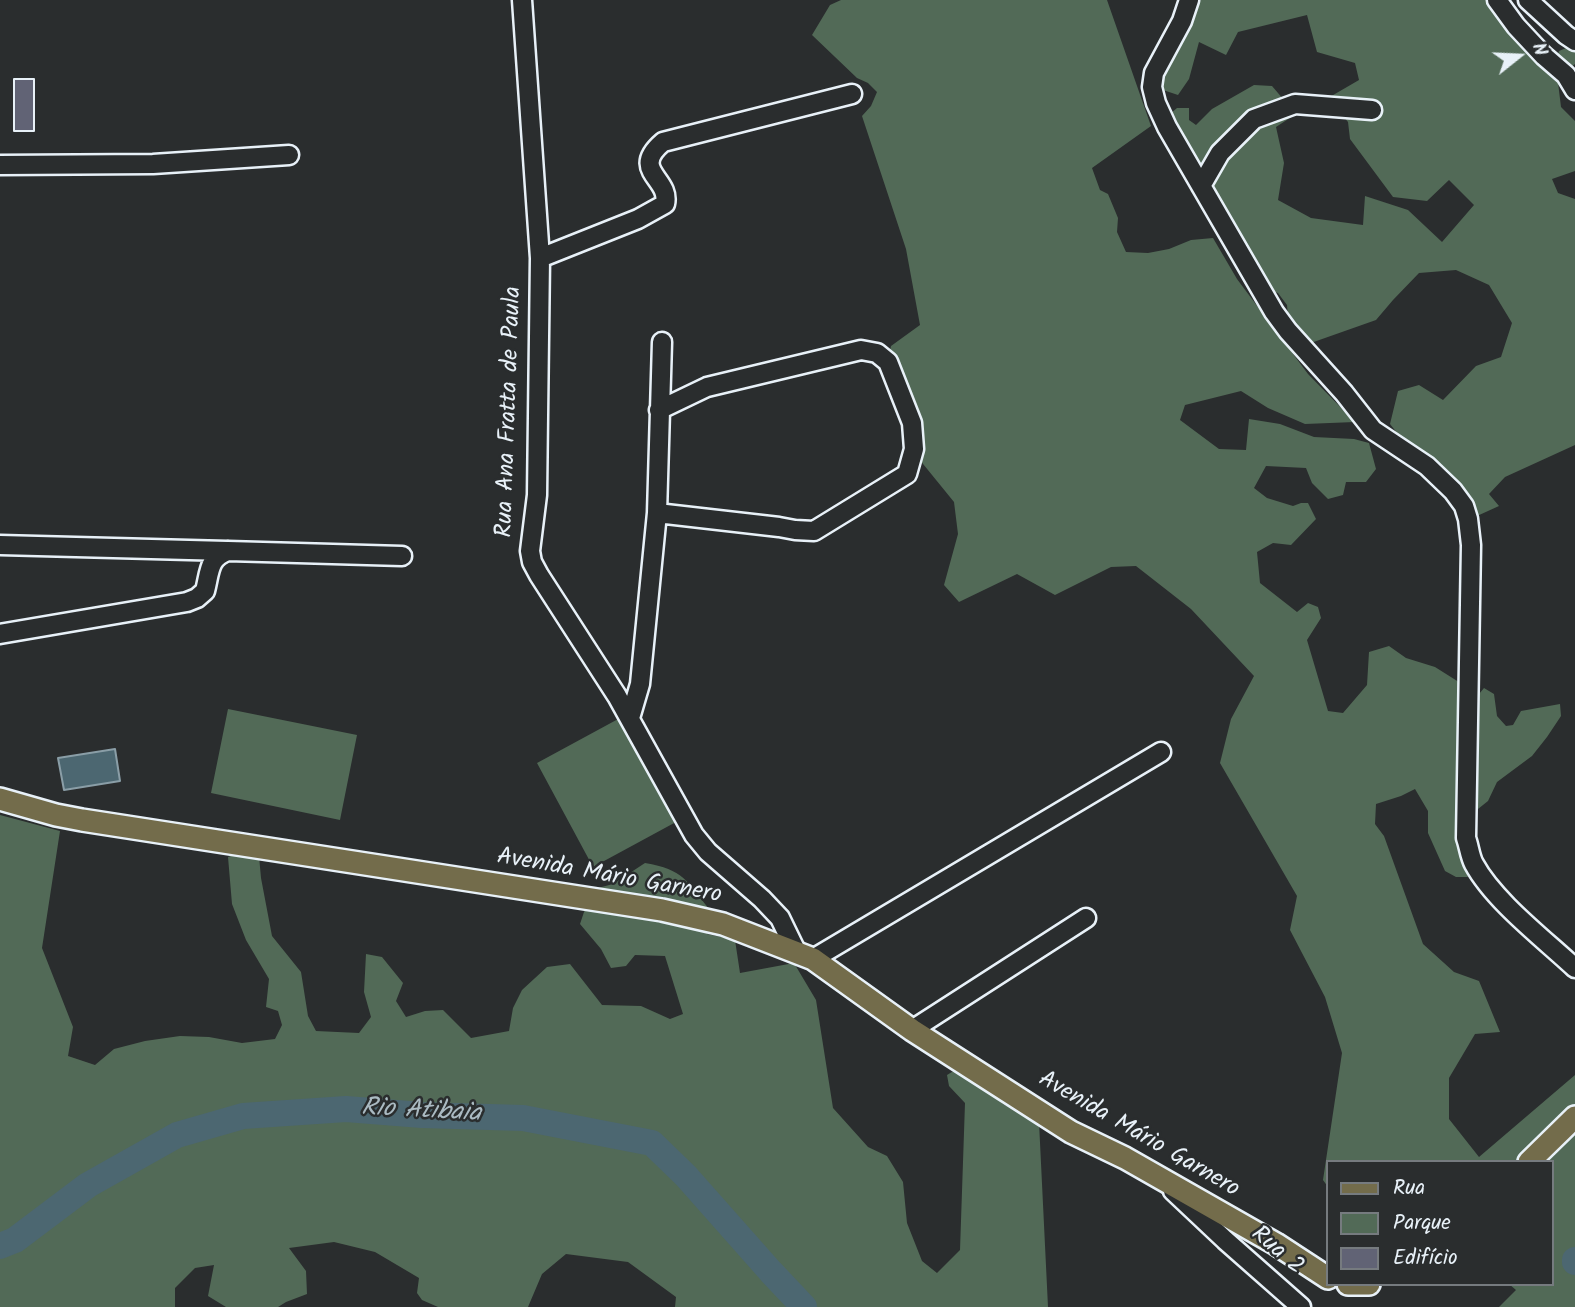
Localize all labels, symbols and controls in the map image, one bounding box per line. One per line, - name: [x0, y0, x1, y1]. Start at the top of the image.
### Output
- north arrow: [1484, 21, 1554, 91]
- text: N: [1523, 39, 1555, 60]
- street label: Rua Ana Fratta de Paula: [492, 286, 530, 538]
- street label: Avenida Mário Garnero: [494, 844, 724, 912]
- street label: Avenida Mário Garnero: [1032, 1067, 1244, 1205]
- water label: Rio Atibaia: [360, 1094, 482, 1132]
- legend: [1326, 1160, 1554, 1286]
- text: Rua: [1393, 1172, 1425, 1205]
- text: Parque: [1393, 1207, 1451, 1240]
- street label: Rua 2: [1244, 1221, 1308, 1283]
- text: Edifício: [1393, 1242, 1458, 1275]

